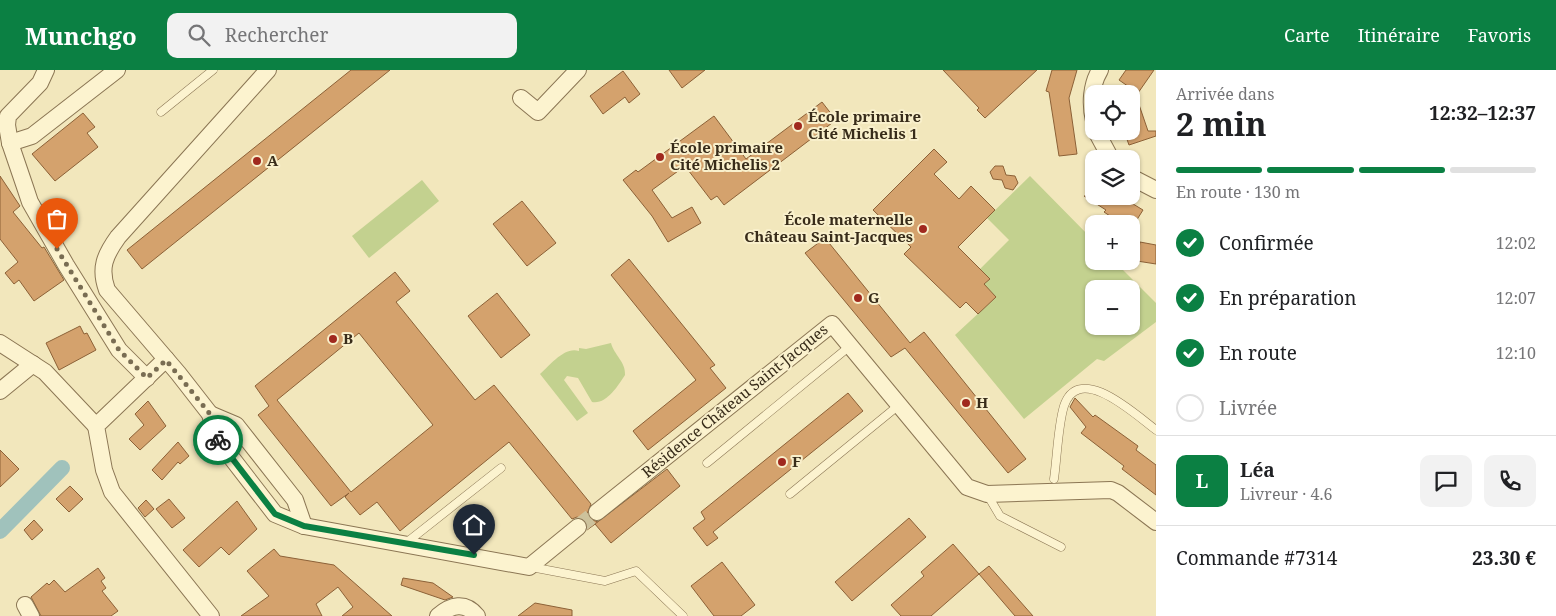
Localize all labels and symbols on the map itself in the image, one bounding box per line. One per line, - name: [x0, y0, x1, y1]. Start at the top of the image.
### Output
- place label: École primaire Cité Michelis 1: [808, 106, 921, 143]
- marker: École primaire Cité Michelis 1: [792, 120, 804, 132]
- place label: École primaire Cité Michelis 2: [670, 137, 783, 174]
- place label: A: [267, 150, 279, 170]
- marker: École primaire Cité Michelis 2: [654, 151, 666, 163]
- marker: A: [251, 155, 263, 167]
- pin: [36, 198, 78, 249]
- place label: École maternelle Château Saint-Jacques: [744, 209, 913, 246]
- marker: École maternelle Château Saint-Jacques: [917, 223, 929, 235]
- place label: G: [868, 287, 880, 307]
- marker: G: [852, 292, 864, 304]
- street label: Résidence Château Saint-Jacques: [637, 319, 832, 482]
- place label: B: [343, 328, 353, 348]
- marker: B: [327, 333, 339, 345]
- place label: H: [976, 392, 988, 412]
- marker: H: [960, 397, 972, 409]
- courier: [193, 415, 243, 465]
- place label: F: [792, 451, 801, 471]
- marker: F: [776, 456, 788, 468]
- pin: [453, 504, 495, 555]

